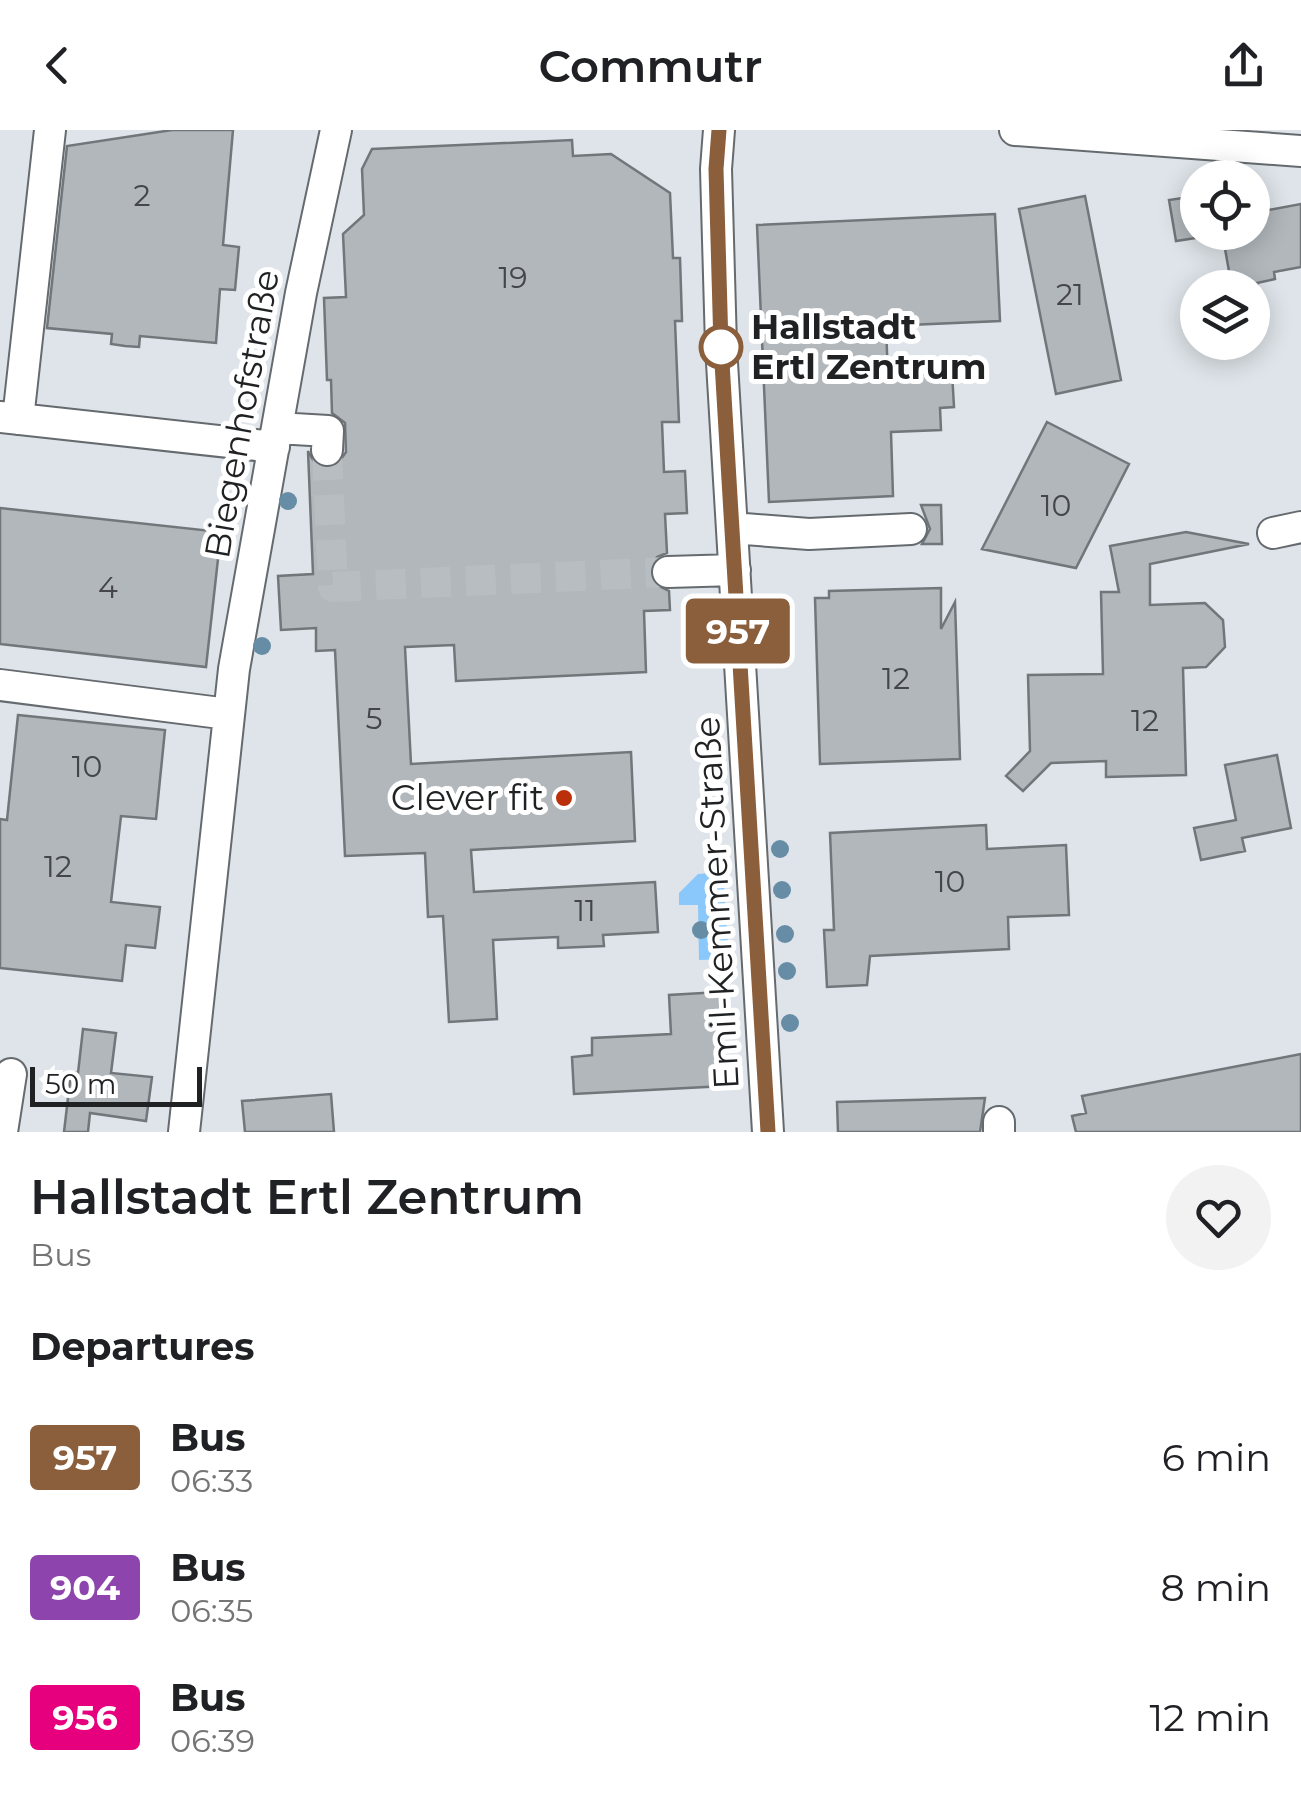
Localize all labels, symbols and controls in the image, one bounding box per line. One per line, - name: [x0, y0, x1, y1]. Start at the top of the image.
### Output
- icon: back: [30, 38, 85, 93]
- text: Commutr: [539, 38, 762, 93]
- icon: share: [1216, 38, 1271, 93]
- map controls: [1180, 160, 1270, 360]
- button: locate: [1180, 160, 1270, 250]
- house number: 2: [133, 177, 151, 214]
- house number: 19: [498, 259, 528, 296]
- street label: Biegenhofstraße: [195, 266, 288, 562]
- button: layers: [1180, 270, 1270, 360]
- house number: 21: [1056, 276, 1084, 313]
- place label: Hallstadt Ertl Zentrum: [751, 305, 986, 388]
- marker: Hallstadt Ertl Zentrum: [700, 326, 742, 368]
- house number: 10: [1041, 487, 1071, 524]
- house number: 4: [98, 569, 118, 606]
- line badge: 957: [680, 598, 796, 664]
- text: 957: [706, 610, 770, 653]
- house number: 12: [882, 660, 910, 697]
- house number: 5: [366, 700, 382, 737]
- house number: 12: [1131, 702, 1159, 739]
- street label: Emil-Kemmer-Straße: [685, 716, 748, 1091]
- house number: 10: [72, 748, 102, 785]
- place label: Clever fit: [391, 776, 544, 819]
- marker: Clever fit: [553, 787, 575, 809]
- house number: 12: [44, 848, 72, 885]
- house number: 10: [935, 863, 965, 900]
- house number: 11: [574, 892, 596, 929]
- scale bar: [30, 1062, 202, 1106]
- text: 50 m: [45, 1067, 116, 1101]
- button: heart: [1166, 1165, 1271, 1270]
- text: Hallstadt Ertl Zentrum: [30, 1168, 584, 1226]
- text: Bus: [30, 1235, 91, 1274]
- text: Departures: [30, 1323, 254, 1370]
- text: Bus: [170, 1414, 245, 1461]
- text: 6 min: [1162, 1434, 1271, 1481]
- text: 957: [53, 1436, 117, 1479]
- text: 06:33: [170, 1461, 253, 1500]
- text: Bus: [170, 1544, 246, 1591]
- text: 8 min: [1161, 1564, 1271, 1611]
- text: 904: [50, 1566, 120, 1609]
- text: 06:35: [170, 1591, 253, 1630]
- text: Bus: [170, 1674, 245, 1721]
- text: 12 min: [1150, 1694, 1271, 1741]
- text: 956: [52, 1696, 118, 1739]
- text: 06:39: [170, 1721, 255, 1760]

